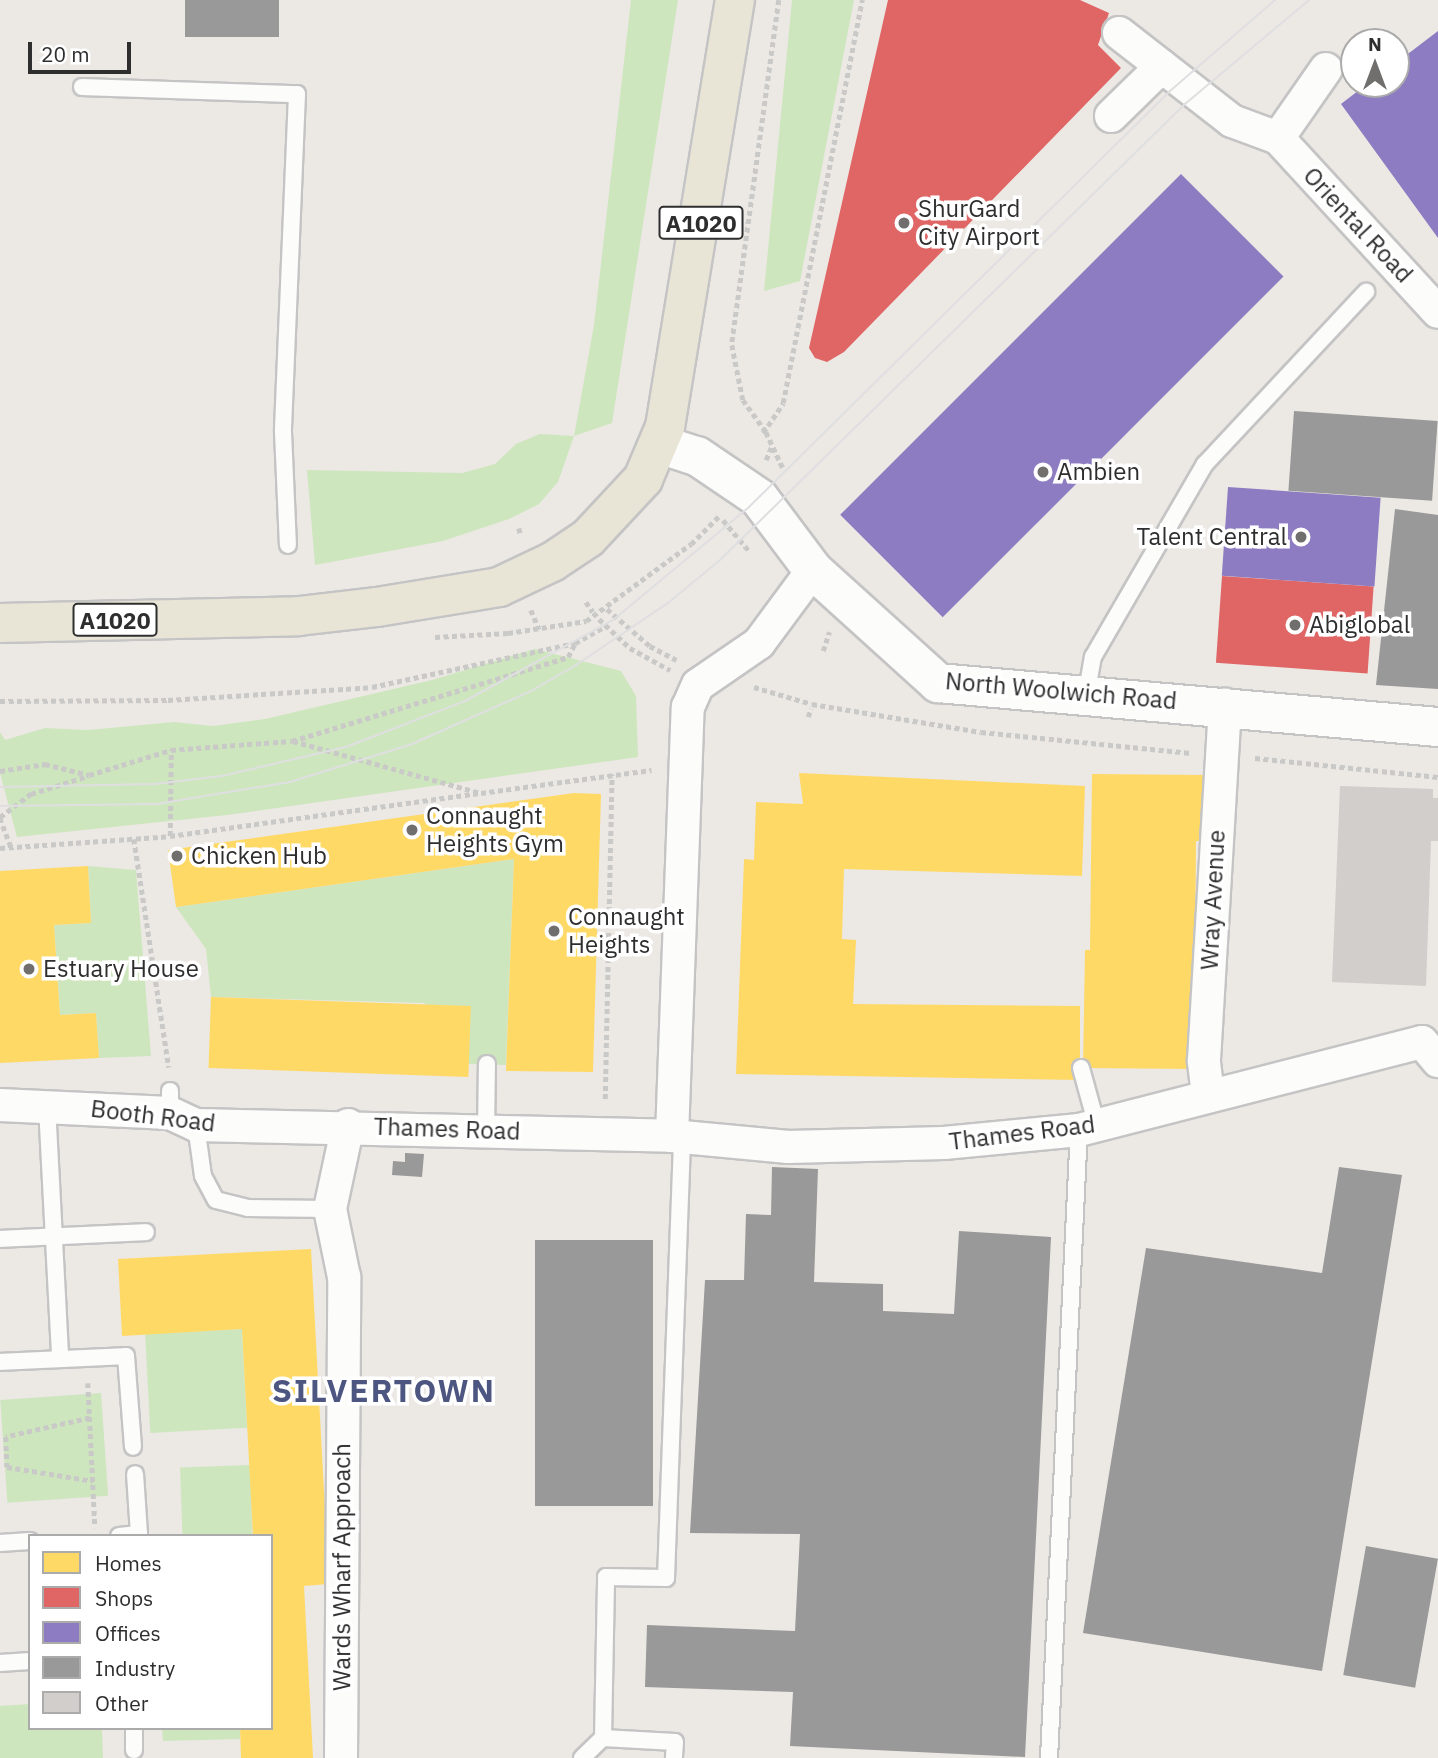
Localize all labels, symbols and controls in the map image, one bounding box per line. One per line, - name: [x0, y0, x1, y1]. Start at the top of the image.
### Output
- scale bar: [32, 28, 135, 72]
- north arrow: [1340, 28, 1410, 98]
- text: N: [1368, 32, 1382, 56]
- text: 20 m: [41, 40, 90, 68]
- street label: Oriental Road: [1297, 161, 1419, 289]
- place label: ShurGard City Airport: [918, 195, 1040, 251]
- road number: A1020: [657, 204, 745, 243]
- marker: ShurGard City Airport: [896, 215, 912, 231]
- place label: Ambien: [1057, 458, 1140, 486]
- marker: Ambien: [1035, 464, 1051, 480]
- place label: Talent Central: [1137, 523, 1287, 551]
- marker: Talent Central: [1293, 529, 1309, 545]
- road number: A1020: [71, 600, 159, 640]
- place label: Abiglobal: [1309, 611, 1410, 639]
- marker: Abiglobal: [1287, 617, 1303, 633]
- street label: North Woolwich Road: [944, 667, 1178, 715]
- place label: Connaught Heights Gym: [426, 802, 564, 858]
- marker: Connaught Heights Gym: [404, 822, 420, 838]
- street label: Wray Avenue: [1195, 829, 1231, 971]
- place label: Chicken Hub: [191, 842, 327, 870]
- marker: Chicken Hub: [169, 848, 185, 864]
- place label: Connaught Heights: [568, 903, 685, 959]
- marker: Connaught Heights: [546, 923, 562, 939]
- place label: Estuary House: [43, 955, 199, 983]
- marker: Estuary House: [21, 961, 37, 977]
- street label: Booth Road: [89, 1094, 217, 1138]
- street label: Thames Road: [947, 1110, 1097, 1156]
- street label: Thames Road: [373, 1112, 521, 1146]
- district label: SILVERTOWN: [273, 1371, 495, 1409]
- street label: Wards Wharf Approach: [328, 1443, 356, 1691]
- legend: [28, 1534, 273, 1730]
- text: Homes: [95, 1549, 162, 1577]
- text: Shops: [95, 1584, 153, 1612]
- text: Offices: [95, 1619, 161, 1647]
- text: Industry: [95, 1654, 175, 1682]
- text: Other: [95, 1689, 148, 1717]

